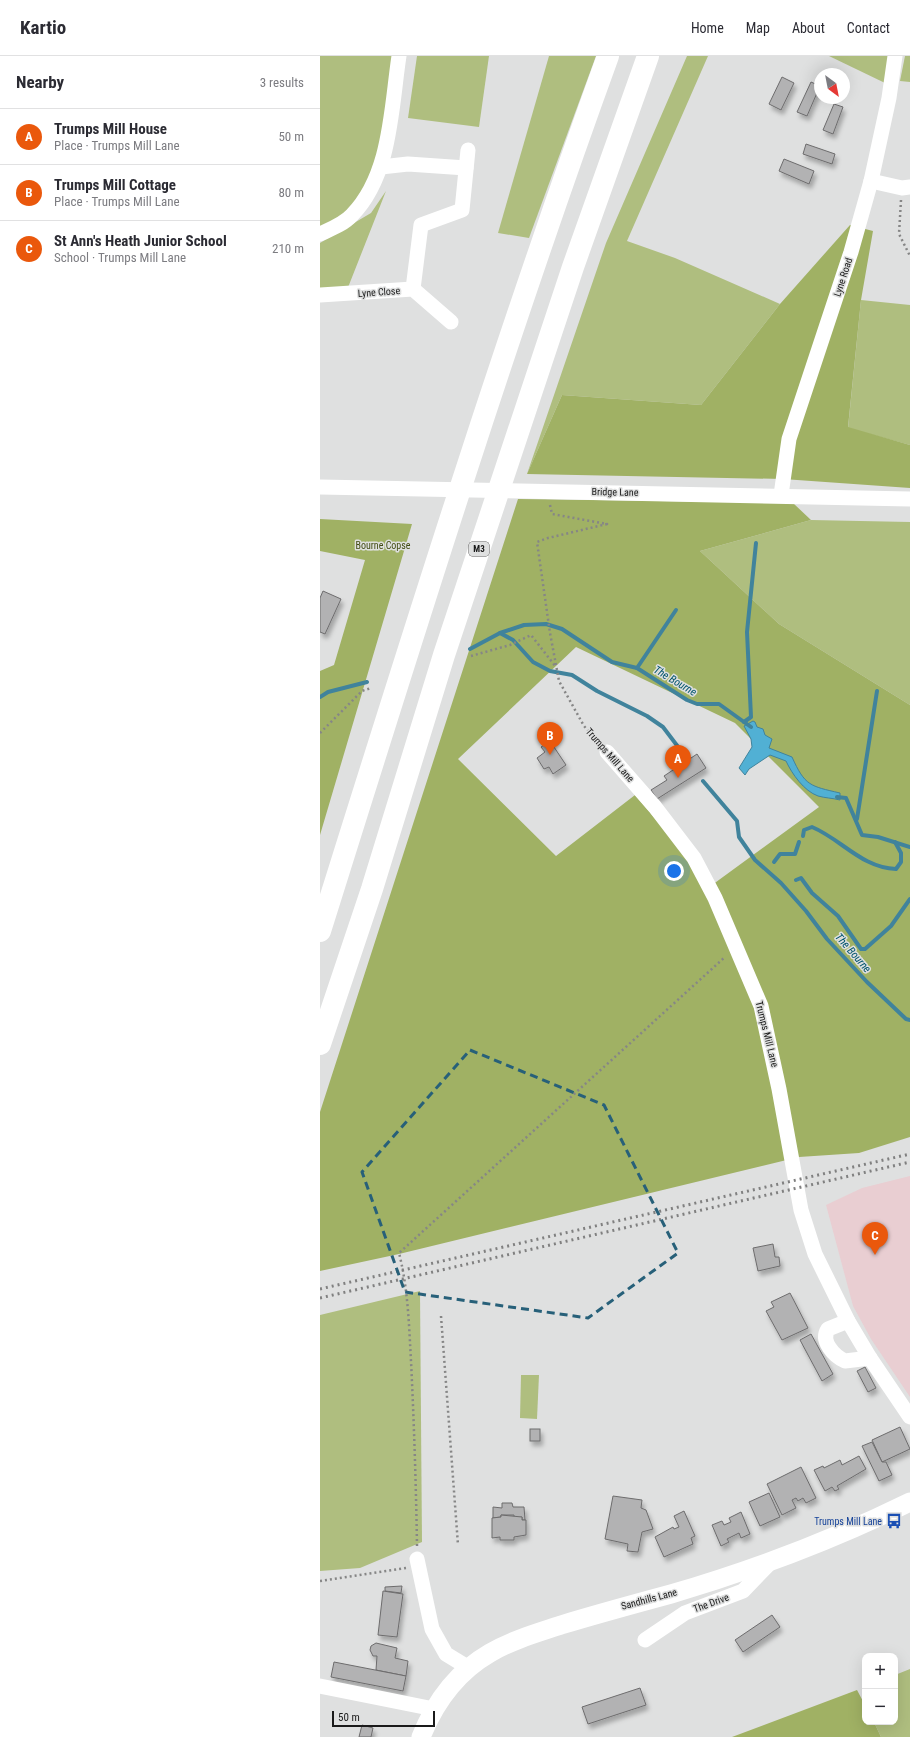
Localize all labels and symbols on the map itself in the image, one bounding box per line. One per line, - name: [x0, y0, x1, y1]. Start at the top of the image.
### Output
- north arrow: [814, 68, 850, 104]
- street label: Lyne Road: [832, 256, 854, 298]
- street label: Lyne Close: [357, 285, 401, 299]
- street label: Bridge Lane: [592, 486, 639, 498]
- park label: Bourne Copse: [355, 540, 411, 551]
- road number: M3: [469, 542, 489, 556]
- water label: The Bourne: [651, 663, 699, 699]
- pin: B: [537, 722, 563, 755]
- street label: Trumps Mill Lane: [584, 726, 637, 784]
- pin: A: [665, 745, 691, 778]
- your location: [664, 861, 684, 881]
- water label: The Bourne: [832, 931, 874, 975]
- street label: Trumps Mill Lane: [753, 1000, 781, 1069]
- pin: C: [862, 1222, 888, 1255]
- bus stop icon: Trumps Mill Lane: [885, 1512, 903, 1530]
- place label: Trumps Mill Lane: [814, 1516, 882, 1527]
- street label: Sandhills Lane: [620, 1586, 678, 1612]
- street label: The Drive: [692, 1591, 731, 1614]
- scale bar: [332, 1709, 435, 1728]

